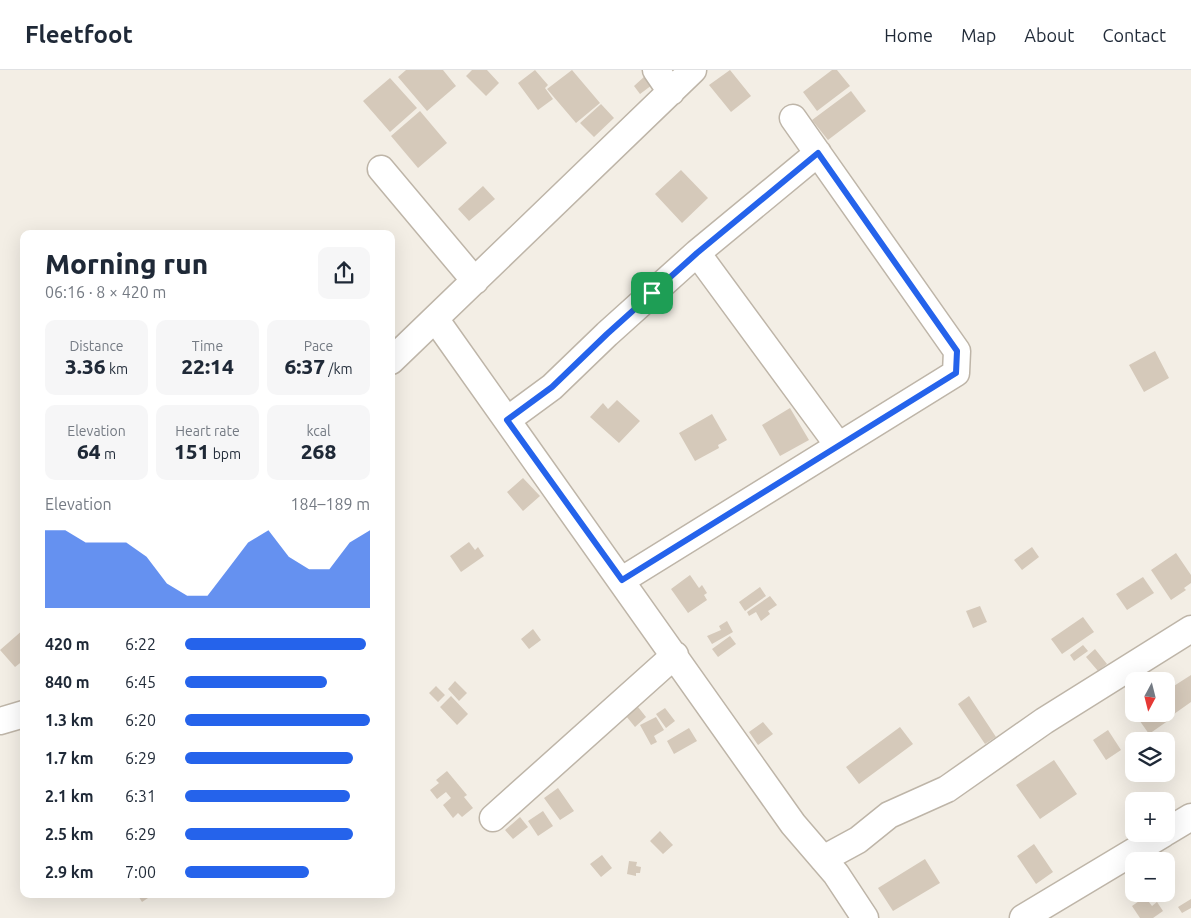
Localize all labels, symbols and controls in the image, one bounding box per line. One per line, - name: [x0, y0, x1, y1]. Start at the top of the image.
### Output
- text: Fleetfoot: [25, 21, 133, 48]
- text: Home: [884, 25, 933, 45]
- text: Map: [961, 25, 996, 45]
- text: About: [1024, 25, 1074, 45]
- text: Contact: [1102, 25, 1166, 45]
- button: share: [318, 247, 370, 299]
- text: Morning run: [45, 248, 208, 279]
- pin: [631, 272, 673, 314]
- icon: arrive: [638, 279, 666, 307]
- text: 06:16 · 8 × 420 m: [45, 283, 166, 301]
- text: Distance: [69, 338, 124, 354]
- text: Time: [192, 338, 223, 354]
- text: Pace: [304, 338, 333, 354]
- text: 3.36: [65, 354, 106, 378]
- text: 22:14: [181, 354, 234, 378]
- text: 6:37: [284, 354, 325, 378]
- text: km: [106, 361, 128, 377]
- text: /km: [325, 361, 353, 377]
- text: Elevation: [67, 423, 126, 439]
- text: Heart rate: [175, 423, 240, 439]
- text: kcal: [306, 423, 331, 439]
- text: 64: [77, 439, 101, 463]
- text: 151: [174, 439, 209, 463]
- text: 268: [301, 439, 336, 463]
- text: m: [101, 446, 116, 462]
- text: bpm: [209, 446, 241, 462]
- text: Elevation: [45, 495, 112, 513]
- text: 184–189 m: [290, 495, 370, 513]
- text: 420 m: [45, 635, 90, 653]
- text: 6:22: [125, 635, 156, 653]
- north arrow: [1125, 672, 1175, 722]
- map controls: [1125, 672, 1175, 902]
- text: 840 m: [45, 673, 90, 691]
- text: 6:45: [125, 673, 156, 691]
- text: 1.3 km: [45, 711, 94, 729]
- text: 6:20: [125, 711, 156, 729]
- button: layers: [1125, 732, 1175, 782]
- text: 1.7 km: [45, 749, 94, 767]
- text: 6:29: [125, 749, 156, 767]
- text: 2.1 km: [45, 787, 94, 805]
- text: 6:31: [125, 787, 156, 805]
- button: +: [1125, 792, 1175, 842]
- text: 2.5 km: [45, 825, 94, 843]
- text: 6:29: [125, 825, 156, 843]
- button: −: [1125, 852, 1175, 902]
- text: 2.9 km: [45, 863, 94, 881]
- text: 7:00: [125, 863, 156, 881]

